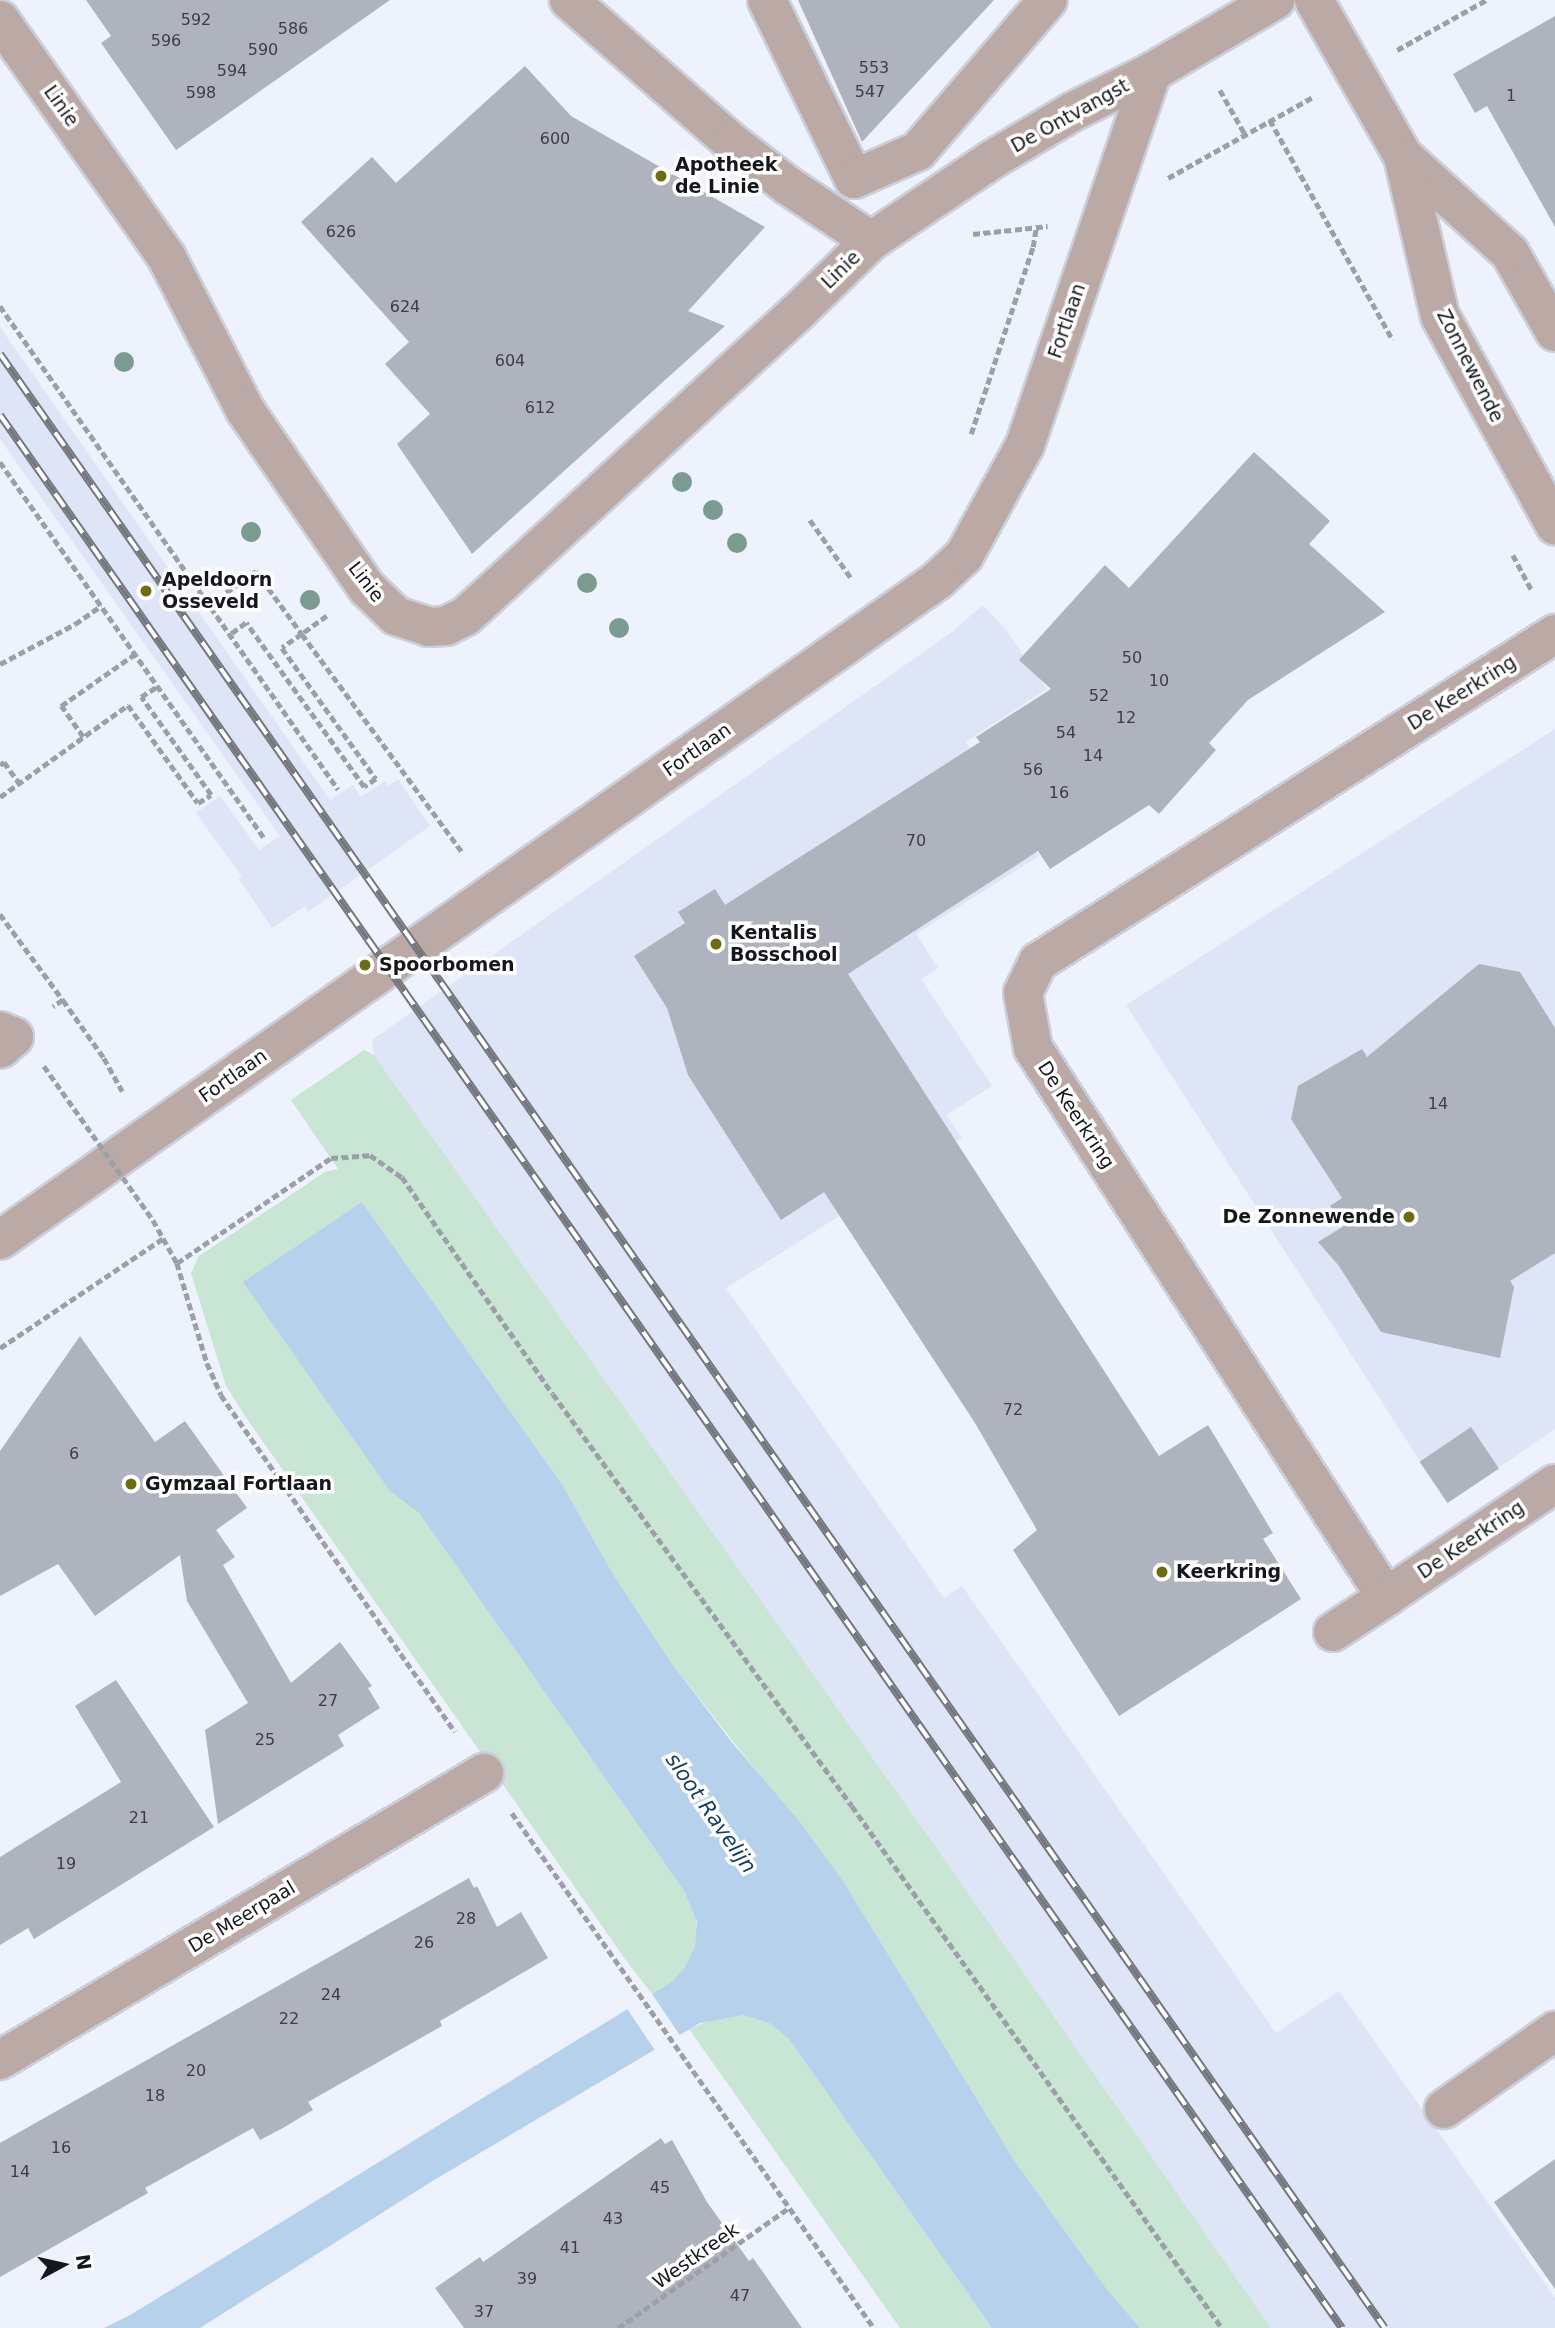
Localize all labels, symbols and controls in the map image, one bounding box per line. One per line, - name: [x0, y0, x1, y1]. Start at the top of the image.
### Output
- house number: 592: [181, 10, 211, 30]
- house number: 586: [278, 19, 308, 39]
- house number: 596: [151, 31, 181, 51]
- house number: 590: [248, 40, 278, 60]
- house number: 553: [859, 58, 889, 78]
- house number: 594: [217, 61, 247, 81]
- street label: De Ontvangst: [1007, 74, 1133, 158]
- street label: Linie: [39, 81, 83, 131]
- house number: 547: [855, 82, 885, 102]
- house number: 598: [186, 83, 216, 103]
- house number: 1: [1506, 86, 1516, 106]
- house number: 600: [540, 129, 570, 149]
- place label: Apotheek de Linie: [675, 154, 777, 198]
- marker: Apotheek de Linie: [653, 168, 669, 184]
- house number: 626: [326, 222, 356, 242]
- street label: Linie: [817, 246, 865, 294]
- street label: Fortlaan: [1044, 281, 1090, 361]
- house number: 624: [390, 297, 420, 317]
- street label: Zonnewende: [1432, 306, 1508, 426]
- house number: 604: [495, 351, 525, 371]
- house number: 612: [525, 398, 555, 418]
- street label: Linie: [343, 557, 389, 607]
- place label: Apeldoorn Osseveld: [162, 569, 272, 613]
- marker: Apeldoorn Osseveld: [136, 581, 156, 601]
- house number: 50: [1122, 648, 1142, 668]
- street label: De Keerkring: [1404, 651, 1520, 735]
- house number: 10: [1149, 671, 1169, 691]
- house number: 52: [1089, 686, 1109, 706]
- house number: 12: [1116, 708, 1136, 728]
- street label: Fortlaan: [659, 718, 735, 782]
- house number: 54: [1056, 723, 1076, 743]
- house number: 14: [1083, 746, 1103, 766]
- house number: 56: [1023, 760, 1043, 780]
- house number: 16: [1049, 783, 1069, 803]
- house number: 70: [906, 831, 926, 851]
- place label: Kentalis Bosschool: [730, 922, 838, 966]
- marker: Kentalis Bosschool: [708, 936, 724, 952]
- place label: Spoorbomen: [379, 954, 515, 976]
- marker: Spoorbomen: [357, 957, 373, 973]
- street label: Fortlaan: [195, 1044, 271, 1108]
- street label: De Keerkring: [1033, 1057, 1119, 1173]
- house number: 14: [1428, 1094, 1448, 1114]
- place label: De Zonnewende: [1223, 1206, 1395, 1228]
- marker: De Zonnewende: [1401, 1209, 1417, 1225]
- house number: 72: [1003, 1400, 1023, 1420]
- house number: 6: [69, 1444, 79, 1464]
- place label: Gymzaal Fortlaan: [145, 1473, 332, 1495]
- marker: Gymzaal Fortlaan: [123, 1476, 139, 1492]
- street label: De Keerkring: [1414, 1496, 1528, 1584]
- place label: Keerkring: [1176, 1561, 1281, 1583]
- marker: Keerkring: [1154, 1564, 1170, 1580]
- house number: 27: [318, 1691, 338, 1711]
- house number: 25: [255, 1730, 275, 1750]
- water label: sloot Ravelijn: [660, 1748, 762, 1878]
- house number: 21: [129, 1808, 149, 1828]
- house number: 19: [56, 1854, 76, 1874]
- street label: De Meerpaal: [184, 1876, 300, 1958]
- house number: 28: [456, 1909, 476, 1929]
- house number: 26: [414, 1933, 434, 1953]
- house number: 24: [321, 1985, 341, 2005]
- house number: 22: [279, 2009, 299, 2029]
- house number: 20: [186, 2061, 206, 2081]
- house number: 18: [145, 2086, 165, 2106]
- house number: 16: [51, 2138, 71, 2158]
- house number: 14: [10, 2162, 30, 2182]
- house number: 45: [650, 2178, 670, 2198]
- house number: 43: [603, 2209, 623, 2229]
- street label: Westkreek: [649, 2218, 743, 2294]
- north arrow: [28, 2230, 98, 2300]
- house number: 41: [560, 2238, 580, 2258]
- text: N: [72, 2253, 96, 2271]
- house number: 39: [517, 2269, 537, 2289]
- house number: 47: [730, 2286, 750, 2306]
- house number: 37: [474, 2302, 494, 2322]

